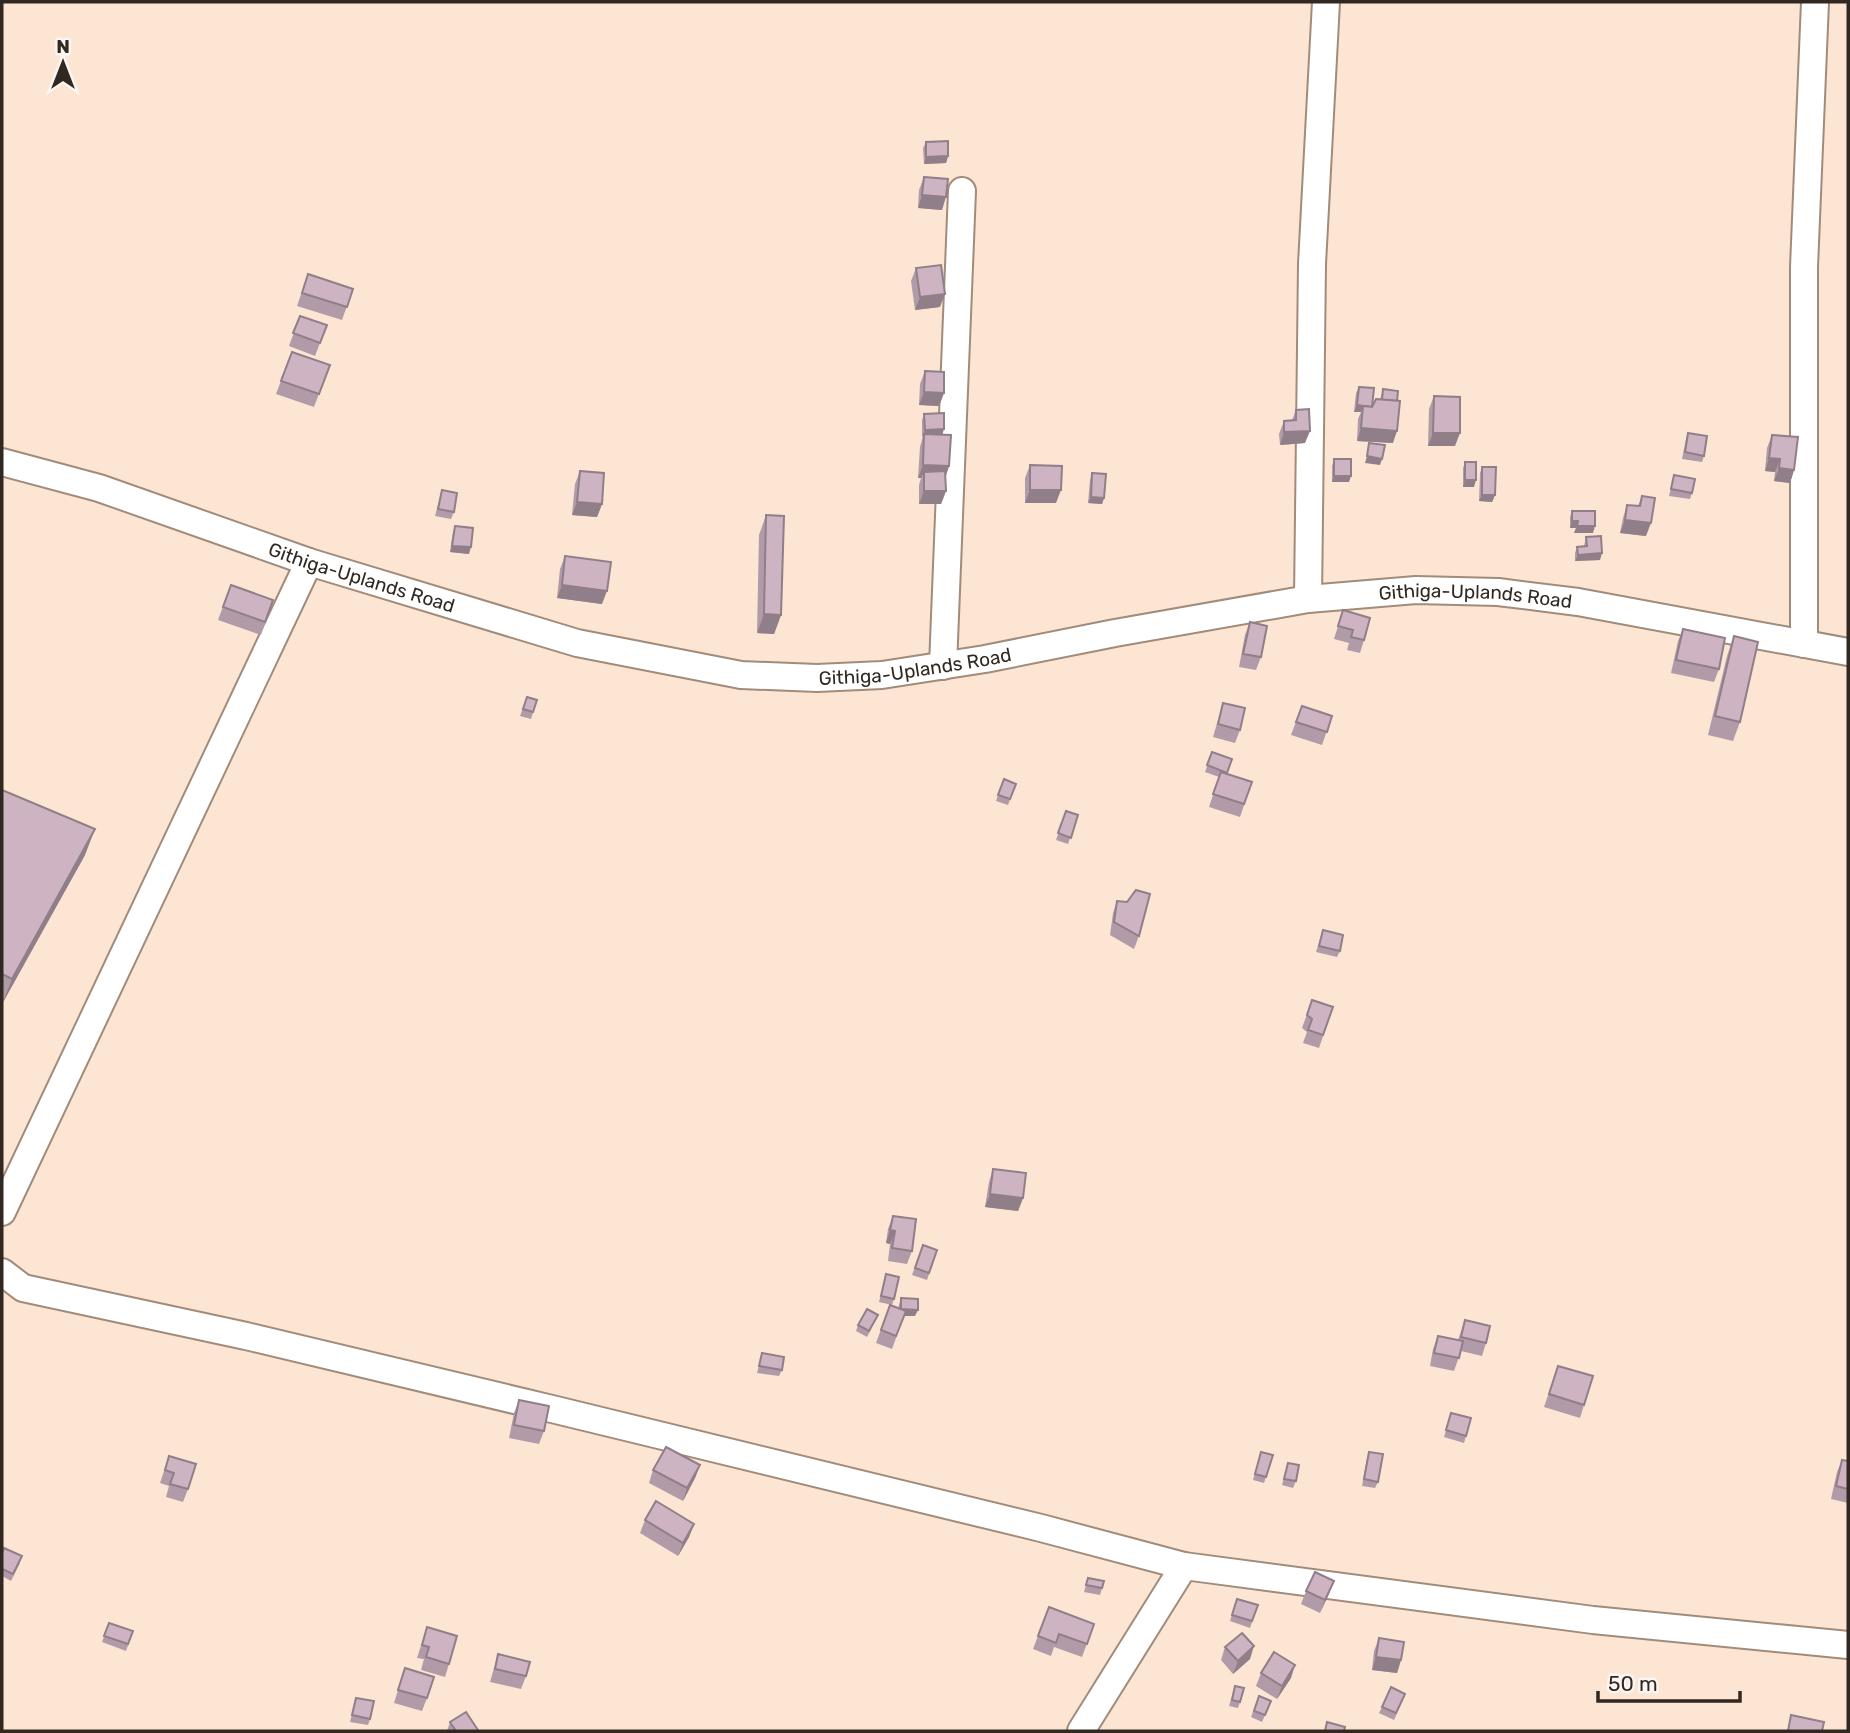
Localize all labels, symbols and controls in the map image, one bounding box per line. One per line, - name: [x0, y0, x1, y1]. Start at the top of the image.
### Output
- north arrow: [28, 28, 98, 98]
- text: N: [56, 35, 70, 58]
- street label: Githiga-Uplands Road: [265, 537, 458, 617]
- street label: Githiga-Uplands Road: [1378, 578, 1573, 613]
- street label: Githiga-Uplands Road: [818, 643, 1013, 689]
- scale bar: [1598, 1660, 1740, 1704]
- text: 50 m: [1608, 1671, 1658, 1696]

